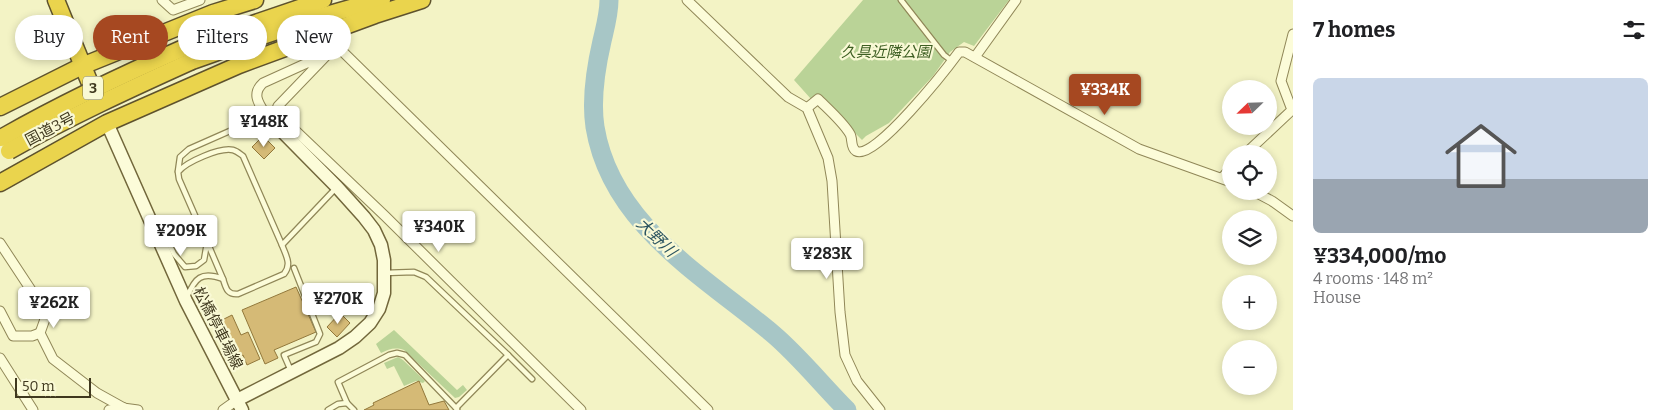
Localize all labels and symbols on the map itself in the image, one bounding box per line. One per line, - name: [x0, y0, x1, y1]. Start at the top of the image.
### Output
- park label: 久具近隣公園: [841, 43, 933, 61]
- pin: ¥334K: [1070, 74, 1140, 116]
- road number: 3: [83, 76, 103, 100]
- north arrow: [1222, 80, 1278, 135]
- pin: ¥148K: [229, 106, 299, 148]
- street label: 国道3号: [22, 108, 78, 150]
- pin: ¥340K: [404, 210, 474, 253]
- pin: ¥209K: [146, 214, 216, 257]
- water label: 大野川: [633, 214, 682, 262]
- pin: ¥283K: [792, 238, 862, 280]
- pin: ¥270K: [303, 282, 373, 325]
- street label: 松橋停車場線: [190, 284, 246, 372]
- pin: ¥262K: [19, 286, 89, 329]
- scale bar: [15, 375, 91, 398]

